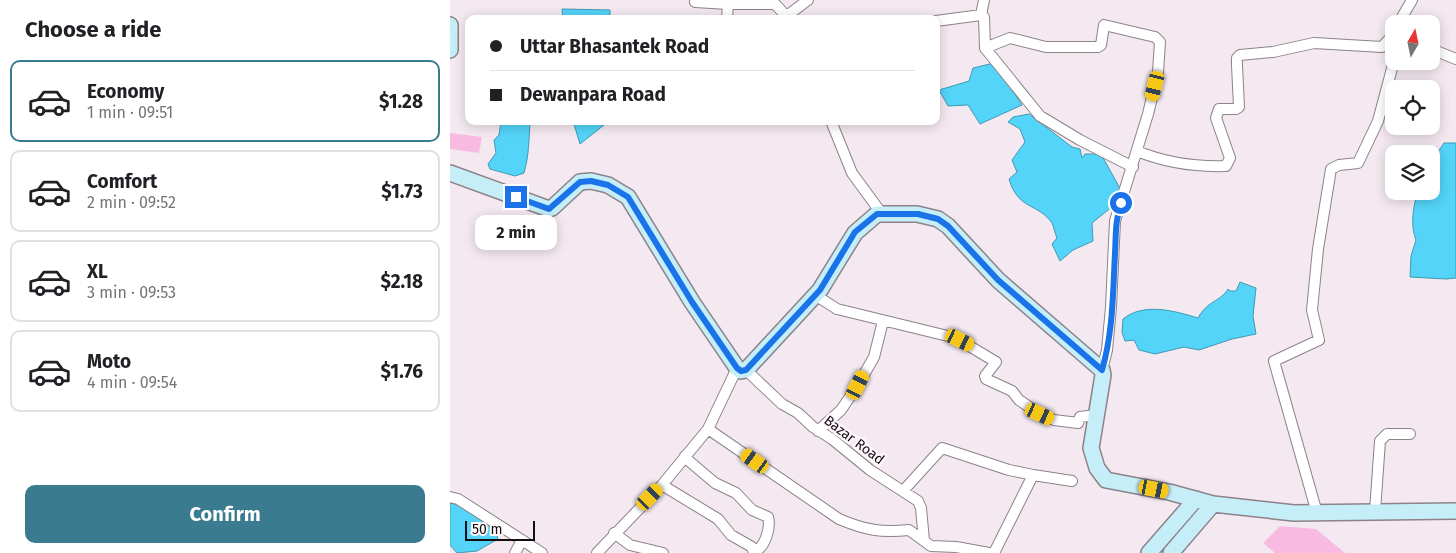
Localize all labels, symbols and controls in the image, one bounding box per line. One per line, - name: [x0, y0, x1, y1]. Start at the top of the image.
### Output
- north arrow: [1385, 15, 1440, 70]
- map controls: [1385, 15, 1440, 200]
- text: Choose a ride: [25, 16, 161, 43]
- text: Uttar Bhasantek Road: [520, 35, 709, 58]
- car: [1144, 70, 1165, 102]
- icon: car: [27, 79, 72, 124]
- text: Economy: [87, 80, 164, 103]
- button: locate: [1385, 80, 1440, 135]
- text: Dewanpara Road: [520, 83, 666, 106]
- text: $1.28: [379, 90, 423, 113]
- text: 1 min · 09:51: [87, 103, 173, 122]
- button: layers: [1385, 145, 1440, 200]
- icon: car: [27, 169, 72, 214]
- text: Comfort: [87, 170, 157, 193]
- text: $1.73: [381, 180, 423, 203]
- route end: [505, 186, 527, 208]
- route start: [1110, 192, 1132, 214]
- text: 2 min · 09:52: [87, 193, 176, 212]
- callout: 2 min: [475, 214, 557, 250]
- text: 2 min: [496, 223, 536, 242]
- icon: car: [27, 259, 72, 304]
- text: XL: [87, 260, 108, 283]
- text: $2.18: [380, 270, 423, 293]
- text: 3 min · 09:53: [87, 283, 176, 302]
- car: [943, 327, 976, 353]
- icon: car: [27, 349, 72, 394]
- text: Moto: [87, 350, 131, 373]
- text: $1.76: [381, 360, 423, 383]
- car: [844, 368, 871, 402]
- text: 4 min · 09:54: [87, 373, 177, 392]
- car: [1023, 401, 1056, 427]
- street label: Bazar Road: [821, 412, 887, 468]
- car: [738, 446, 771, 476]
- car: [1137, 479, 1170, 499]
- car: [634, 481, 665, 513]
- button: Confirm: [25, 485, 425, 543]
- scale bar: [465, 518, 535, 541]
- text: 50 m: [472, 521, 503, 538]

